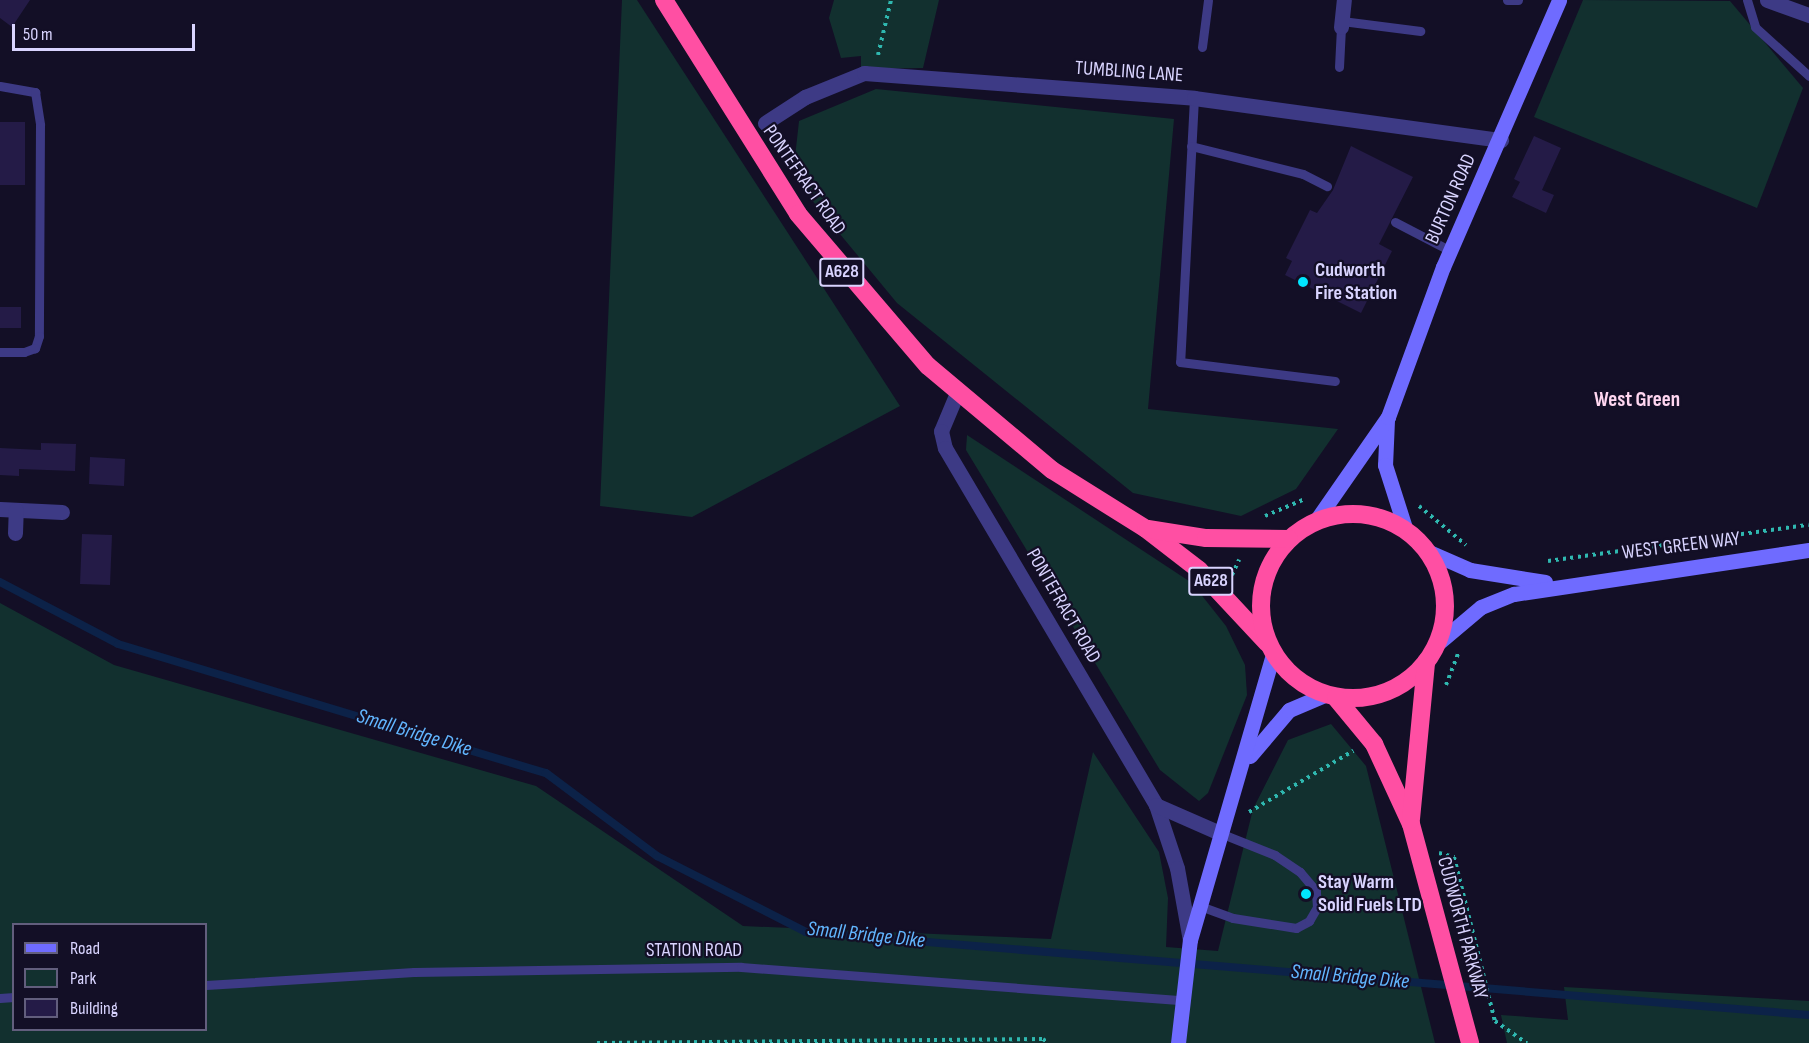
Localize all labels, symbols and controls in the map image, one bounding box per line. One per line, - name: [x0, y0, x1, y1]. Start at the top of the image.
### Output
- scale bar: [15, 12, 198, 50]
- text: 50 m: [23, 24, 53, 45]
- street label: TUMBLING LANE: [1074, 56, 1184, 88]
- street label: PONTEFRACT ROAD: [757, 121, 851, 239]
- street label: BURTON ROAD: [1421, 150, 1481, 248]
- road number: A628: [818, 257, 866, 287]
- place label: Cudworth Fire Station: [1315, 258, 1397, 305]
- marker: Cudworth Fire Station: [1296, 275, 1310, 289]
- district label: West Green: [1594, 387, 1680, 413]
- street label: WEST GREEN WAY: [1621, 527, 1741, 565]
- street label: PONTEFRACT ROAD: [1021, 544, 1105, 668]
- road number: A628: [1187, 566, 1235, 596]
- water label: Small Bridge Dike: [354, 704, 474, 762]
- street label: CUDWORTH PARKWAY: [1431, 854, 1493, 1002]
- place label: Stay Warm Solid Fuels LTD: [1318, 870, 1422, 917]
- marker: Stay Warm Solid Fuels LTD: [1299, 887, 1313, 901]
- water label: Small Bridge Dike: [806, 916, 926, 954]
- legend: [12, 923, 207, 1031]
- text: Road: [70, 938, 100, 959]
- street label: STATION ROAD: [646, 938, 742, 962]
- water label: Small Bridge Dike: [1290, 959, 1410, 995]
- text: Park: [70, 968, 96, 989]
- text: Building: [70, 998, 118, 1019]

